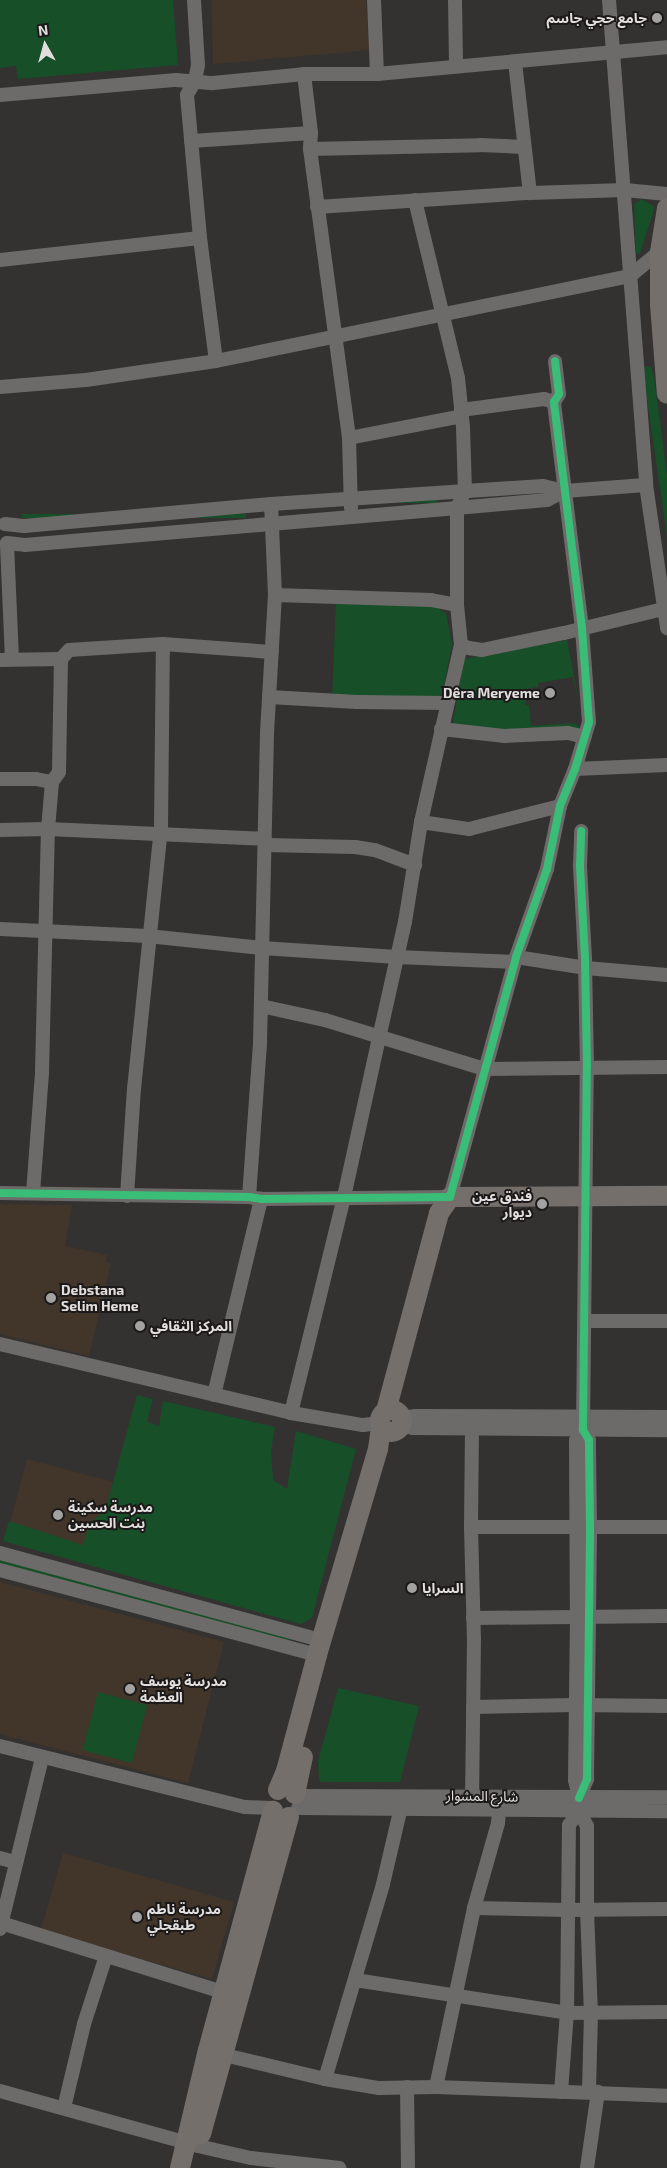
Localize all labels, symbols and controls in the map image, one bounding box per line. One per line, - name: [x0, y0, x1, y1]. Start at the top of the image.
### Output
- place label: جامع حجي جاسم: [547, 10, 647, 26]
- marker: جامع حجي جاسم: [651, 12, 663, 24]
- north arrow: [20, 20, 70, 70]
- text: N: [37, 21, 49, 39]
- place label: Dêra Meryeme: [443, 685, 540, 701]
- marker: Dêra Meryeme: [544, 687, 556, 699]
- place label: فندق عين ديوار: [472, 1188, 532, 1220]
- marker: فندق عين ديوار: [536, 1198, 548, 1210]
- place label: Debstana Selim Heme: [61, 1282, 139, 1314]
- marker: Debstana Selim Heme: [45, 1292, 57, 1304]
- place label: المركز الثقافي: [150, 1318, 232, 1334]
- marker: المركز الثقافي: [134, 1320, 146, 1332]
- place label: مدرسة سكينة بنت الحسين: [68, 1499, 153, 1531]
- marker: مدرسة سكينة بنت الحسين: [52, 1509, 64, 1521]
- place label: السرايا: [422, 1580, 463, 1596]
- marker: السرايا: [406, 1582, 418, 1594]
- place label: مدرسة يوسف العظمة: [140, 1673, 227, 1705]
- marker: مدرسة يوسف العظمة: [124, 1683, 136, 1695]
- street label: شارع المشوار: [446, 1787, 518, 1805]
- place label: مدرسة ناطم طبقجلي: [147, 1901, 221, 1934]
- marker: مدرسة ناطم طبقجلي: [131, 1911, 143, 1923]

